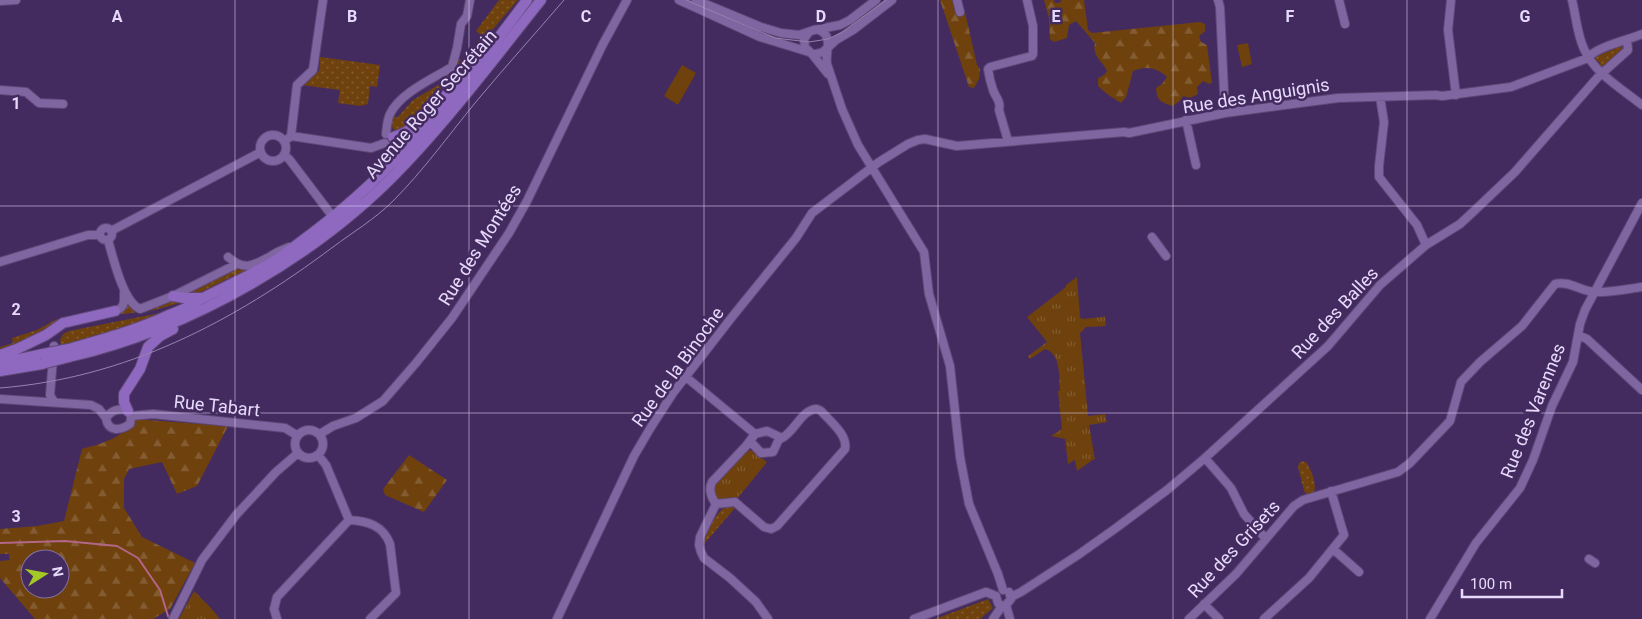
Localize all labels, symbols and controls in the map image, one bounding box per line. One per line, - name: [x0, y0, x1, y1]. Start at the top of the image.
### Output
- text: A: [112, 7, 123, 26]
- text: B: [347, 7, 357, 26]
- text: C: [581, 7, 591, 26]
- text: D: [816, 7, 826, 26]
- text: E: [1052, 7, 1061, 26]
- text: F: [1286, 7, 1295, 26]
- text: G: [1520, 7, 1531, 26]
- street label: Avenue Roger Secrétain: [360, 25, 501, 182]
- street label: Rue des Anguignis: [1181, 74, 1331, 117]
- text: 1: [11, 94, 21, 113]
- street label: Rue des Montées: [434, 180, 525, 309]
- street label: Rue des Balles: [1287, 263, 1382, 363]
- text: 2: [11, 300, 21, 319]
- street label: Rue de la Binoche: [627, 303, 728, 431]
- street label: Rue des Varennes: [1496, 340, 1569, 481]
- street label: Rue Tabart: [173, 391, 261, 420]
- street label: Rue des Grisets: [1183, 496, 1284, 602]
- text: 3: [11, 507, 21, 526]
- north arrow: [20, 549, 70, 599]
- text: N: [49, 565, 67, 578]
- scale bar: [1462, 566, 1562, 598]
- text: 100 m: [1470, 575, 1512, 593]

